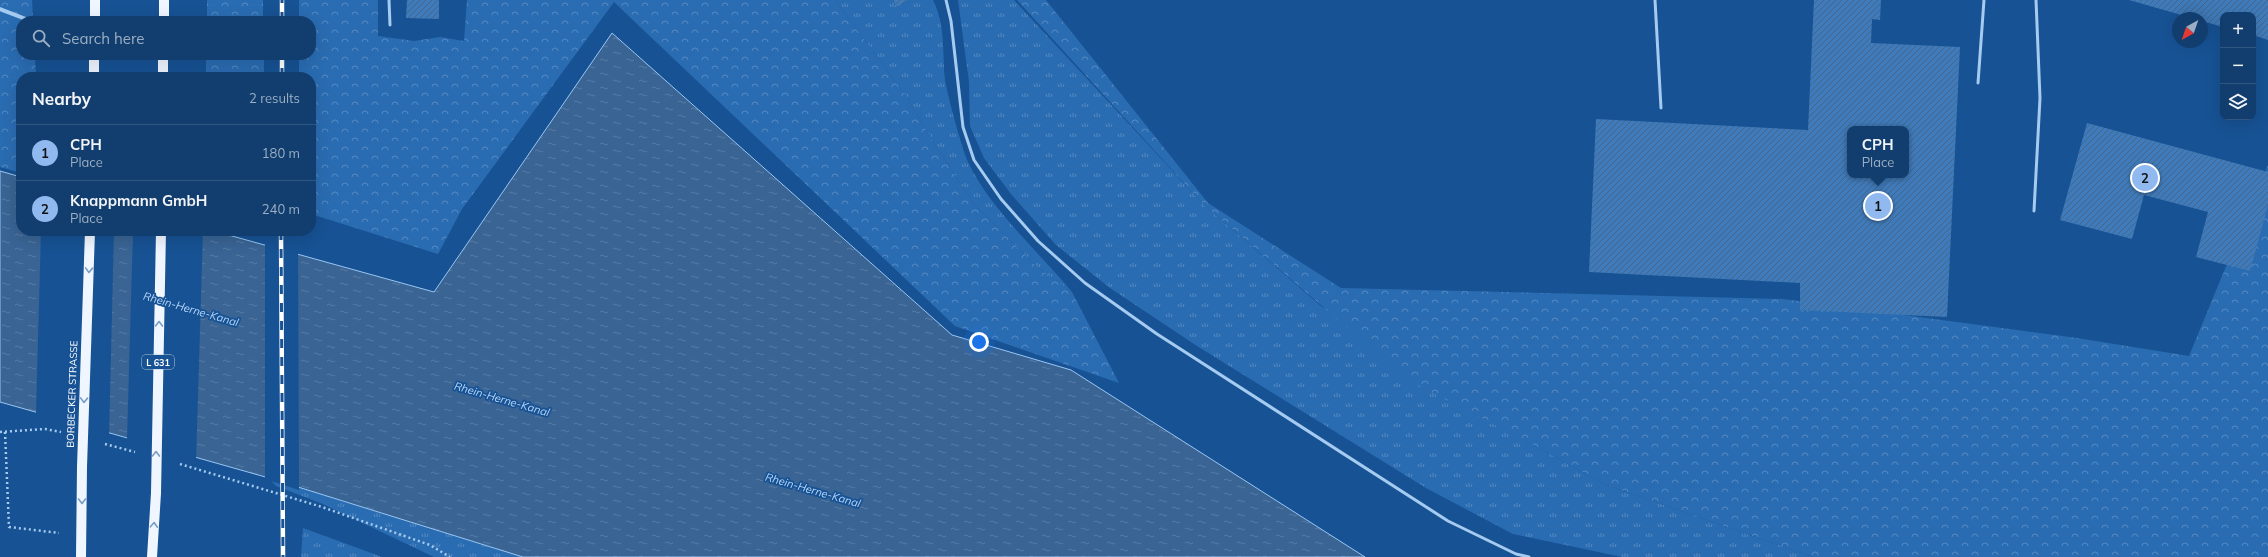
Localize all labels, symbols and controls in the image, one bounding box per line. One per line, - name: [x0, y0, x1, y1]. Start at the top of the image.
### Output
- north arrow: [2172, 12, 2208, 48]
- map controls: [2220, 12, 2256, 120]
- button: +: [2220, 12, 2256, 48]
- search box: [16, 16, 316, 60]
- icon: search: [30, 27, 52, 49]
- text: Search here: [62, 29, 144, 48]
- button: −: [2220, 48, 2256, 84]
- button: layers: [2220, 84, 2256, 120]
- text: Nearby: [32, 88, 91, 109]
- text: 2 results: [249, 90, 300, 106]
- popup: [1847, 126, 1909, 178]
- text: CPH: [70, 135, 102, 154]
- text: CPH: [1862, 135, 1894, 154]
- text: 1: [41, 145, 49, 161]
- text: 180 m: [262, 145, 300, 161]
- text: Place: [70, 154, 103, 170]
- text: Place: [1862, 154, 1894, 170]
- pin: 2: [2132, 163, 2158, 193]
- text: Knappmann GmbH: [70, 191, 207, 210]
- pin: 1: [1865, 191, 1891, 221]
- text: 2: [41, 201, 49, 217]
- text: 240 m: [262, 201, 300, 217]
- text: Place: [70, 210, 103, 226]
- one-way arrow: [84, 267, 93, 273]
- water label: Rhein-Herne-Kanal: [142, 289, 241, 329]
- one-way arrow: [155, 321, 163, 327]
- your location: [969, 332, 989, 352]
- street label: BORBECKER STRASSE: [64, 340, 80, 448]
- road number: L 631: [142, 355, 174, 369]
- water label: Rhein-Herne-Kanal: [453, 379, 552, 419]
- one-way arrow: [80, 397, 88, 403]
- one-way arrow: [152, 451, 160, 457]
- water label: Rhein-Herne-Kanal: [764, 470, 863, 510]
- one-way arrow: [77, 498, 86, 504]
- one-way arrow: [149, 522, 158, 528]

